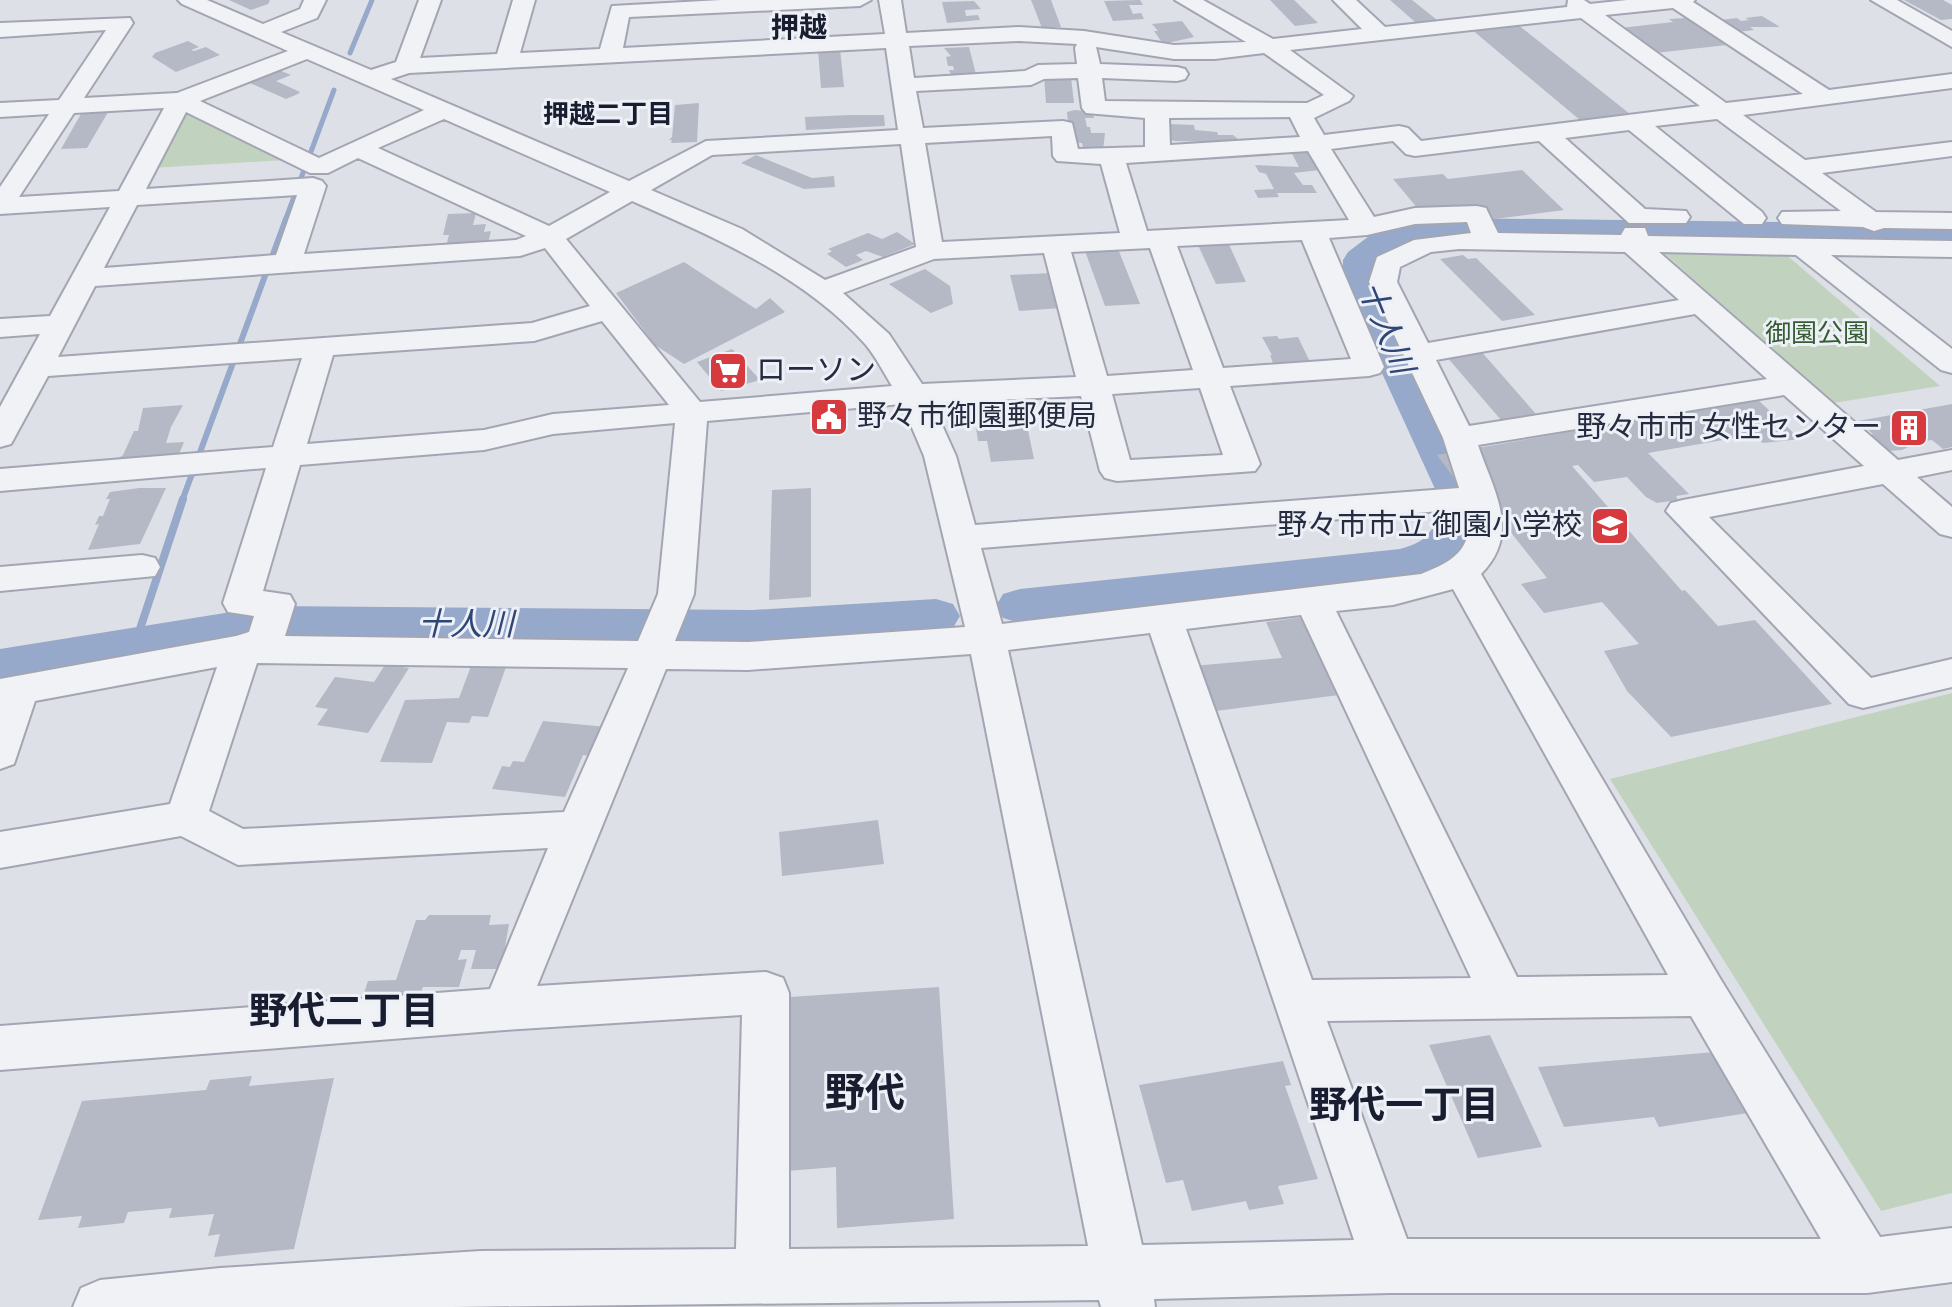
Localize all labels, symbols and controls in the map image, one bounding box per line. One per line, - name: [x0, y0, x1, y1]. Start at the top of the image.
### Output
- district label: 押越: [771, 12, 827, 45]
- district label: 押越二丁目: [543, 100, 673, 131]
- water label: 十人川: [1349, 276, 1422, 383]
- park label: 御園公園: [1765, 319, 1869, 350]
- supermarket icon: ローソン: [707, 350, 749, 392]
- place label: ローソン: [756, 353, 876, 389]
- public building icon: 野々市御園郵便局: [808, 396, 850, 438]
- place label: 野々市御園郵便局: [857, 399, 1097, 435]
- building icon: 野々市市 女性センター: [1888, 407, 1930, 449]
- place label: 野々市市 女性センター: [1576, 410, 1881, 446]
- school or university icon: 野々市市立 御園小学校: [1589, 505, 1631, 547]
- place label: 野々市市立 御園小学校: [1277, 508, 1582, 544]
- water label: 十人川: [418, 606, 517, 645]
- district label: 野代二丁目: [249, 990, 439, 1035]
- district label: 野代: [825, 1070, 905, 1118]
- district label: 野代一丁目: [1309, 1084, 1499, 1129]

